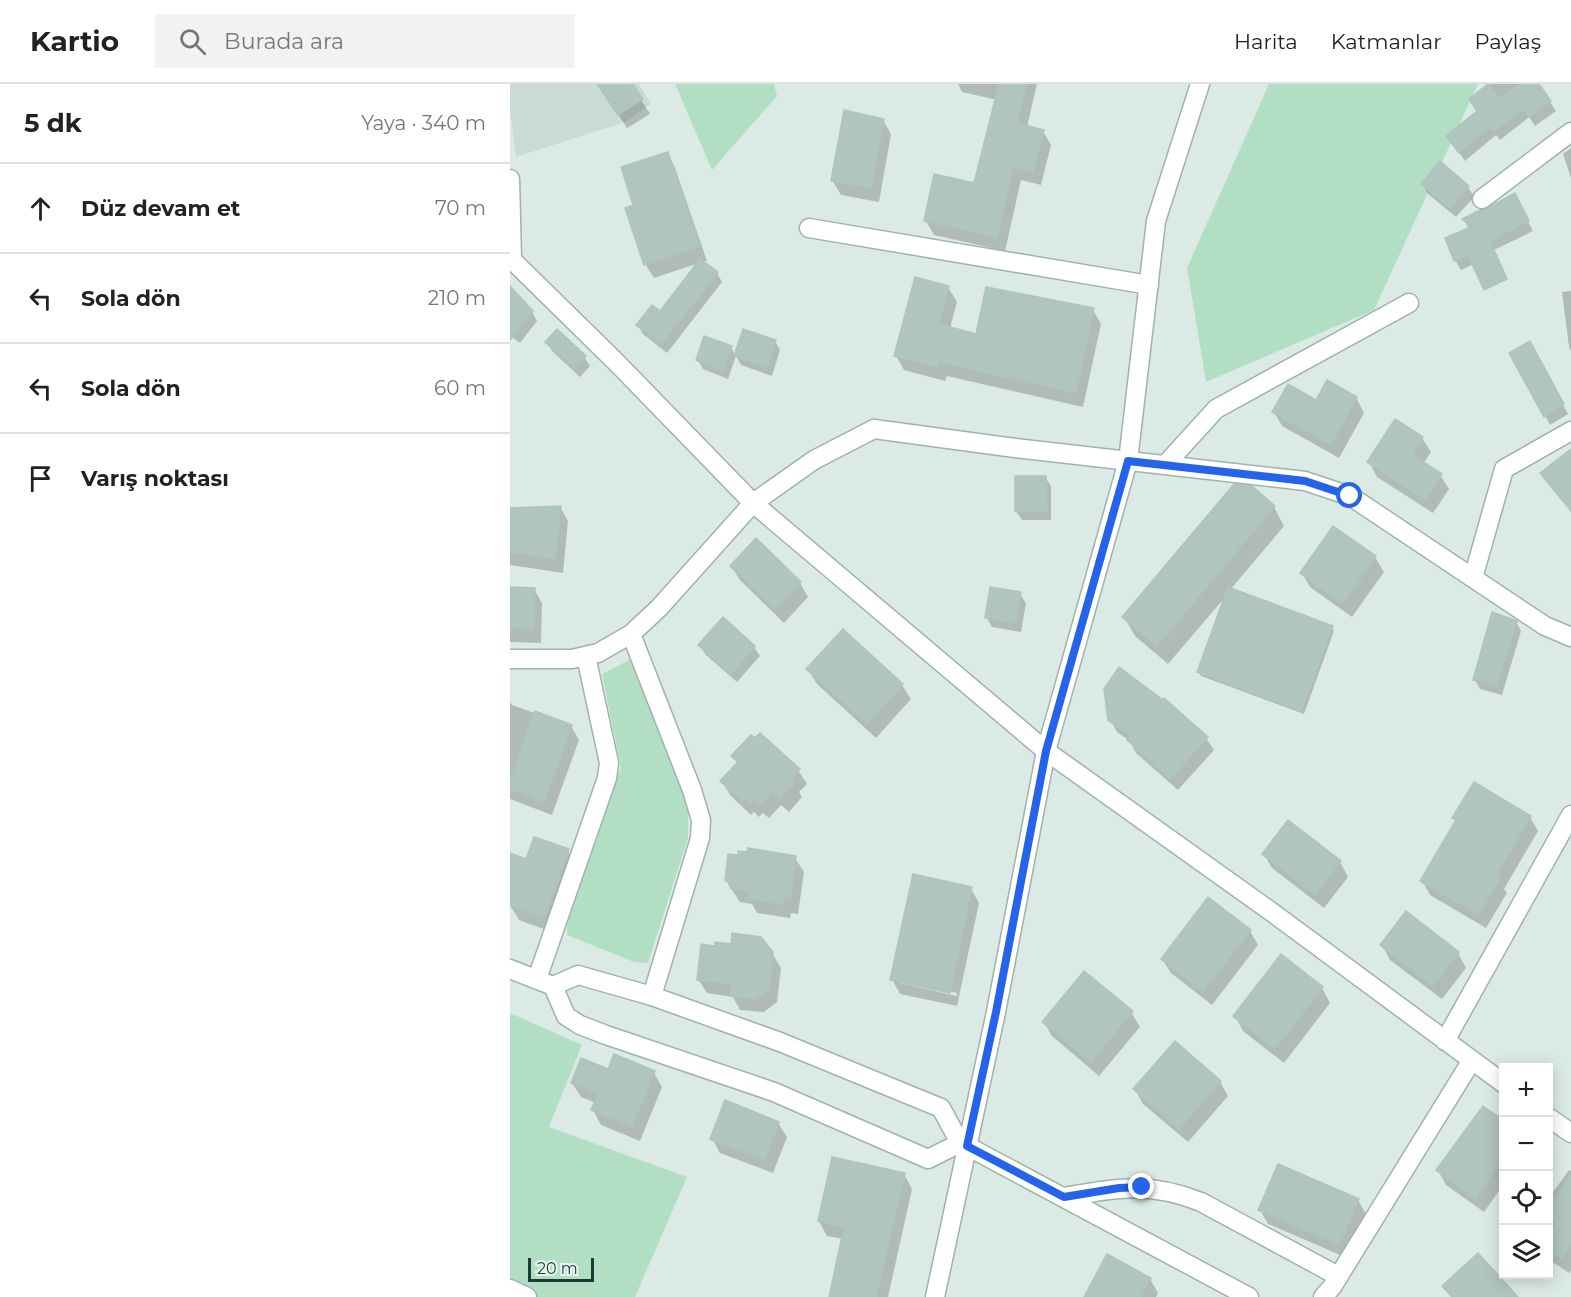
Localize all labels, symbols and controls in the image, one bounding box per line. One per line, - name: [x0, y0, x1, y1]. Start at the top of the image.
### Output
- search box: [155, 14, 575, 68]
- text: Kartio: [30, 24, 119, 58]
- icon: search: [176, 25, 209, 58]
- text: Burada ara: [224, 28, 344, 55]
- text: Harita: [1234, 29, 1298, 54]
- text: Katmanlar: [1331, 29, 1442, 54]
- text: Paylaş: [1475, 29, 1541, 54]
- text: 5 dk: [24, 107, 82, 139]
- text: Yaya · 340 m: [361, 111, 486, 135]
- icon: ahead: [24, 192, 57, 225]
- text: Düz devam et: [81, 195, 240, 222]
- text: 70 m: [435, 196, 486, 220]
- icon: left: [24, 282, 57, 315]
- text: Sola dön: [81, 285, 181, 312]
- text: 210 m: [428, 286, 486, 310]
- icon: left: [24, 372, 57, 405]
- text: Sola dön: [81, 375, 181, 402]
- text: 60 m: [434, 376, 486, 400]
- icon: arrive: [24, 462, 57, 495]
- text: Varış noktası: [81, 465, 229, 492]
- route start: [1336, 482, 1362, 508]
- map controls: [1499, 1063, 1553, 1279]
- button: +: [1499, 1063, 1553, 1117]
- button: −: [1499, 1117, 1553, 1171]
- button: locate: [1499, 1171, 1553, 1225]
- route end: [1128, 1173, 1154, 1199]
- button: layers: [1499, 1225, 1553, 1279]
- scale bar: [528, 1255, 594, 1282]
- text: 20 m: [537, 1259, 578, 1278]

